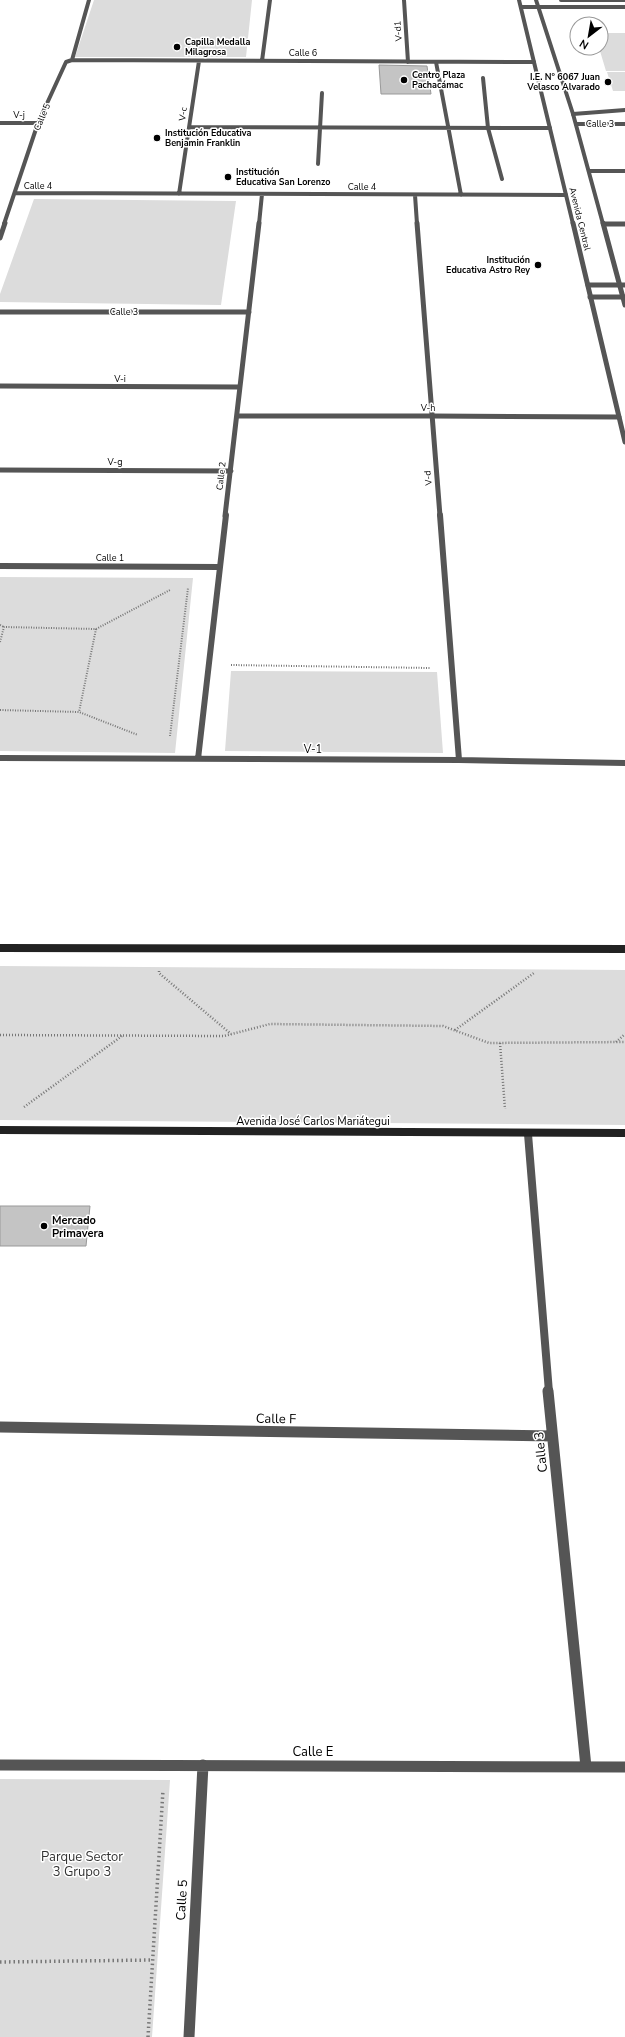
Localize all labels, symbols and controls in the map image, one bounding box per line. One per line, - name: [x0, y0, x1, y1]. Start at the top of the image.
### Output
- north arrow: [569, 16, 609, 56]
- street label: V-d1: [391, 20, 405, 43]
- place label: Capilla Medalla Milagrosa: [185, 36, 250, 58]
- text: N: [577, 36, 591, 53]
- marker: Capilla Medalla Milagrosa: [172, 42, 182, 52]
- street label: Calle 6: [289, 47, 317, 59]
- place label: Centro Plaza Pachacámac: [412, 69, 465, 91]
- place label: I.E. N° 6067 Juan Velasco Alvarado: [526, 71, 600, 93]
- marker: Centro Plaza Pachacámac: [399, 75, 409, 85]
- marker: I.E. N° 6067 Juan Velasco Alvarado: [603, 77, 613, 87]
- street label: Calle 5: [31, 102, 53, 132]
- street label: V-c: [176, 106, 190, 123]
- street label: V-j: [12, 109, 25, 121]
- street label: Calle 3: [586, 118, 614, 130]
- place label: Institución Educativa Benjamin Franklin: [165, 127, 251, 149]
- marker: Institución Educativa Benjamin Franklin: [152, 133, 162, 143]
- place label: Institución Educativa San Lorenzo: [236, 166, 330, 188]
- marker: Institución Educativa San Lorenzo: [223, 172, 233, 182]
- street label: Calle 4: [24, 180, 53, 192]
- street label: Calle 4: [348, 181, 377, 193]
- street label: Avenida Central: [566, 186, 594, 252]
- place label: Institución Educativa Astro Rey: [446, 254, 530, 276]
- marker: Institución Educativa Astro Rey: [533, 260, 543, 270]
- street label: Calle 3: [110, 306, 138, 318]
- street label: V-i: [113, 373, 126, 385]
- street label: V-h: [420, 402, 435, 414]
- street label: V-g: [107, 456, 123, 468]
- street label: Calle 2: [214, 461, 228, 491]
- street label: V-d: [421, 470, 435, 487]
- street label: Calle 1: [96, 552, 124, 564]
- street label: V-1: [303, 742, 322, 757]
- street label: Avenida José Carlos Mariátegui: [236, 1114, 390, 1129]
- place label: Mercado Primavera: [52, 1213, 104, 1241]
- marker: Mercado Primavera: [39, 1221, 49, 1231]
- street label: Calle F: [256, 1410, 296, 1428]
- street label: Calle 3: [530, 1431, 552, 1473]
- street label: Calle E: [293, 1743, 333, 1761]
- park label: Parque Sector 3 Grupo 3: [41, 1848, 123, 1881]
- street label: Calle 5: [172, 1879, 192, 1921]

